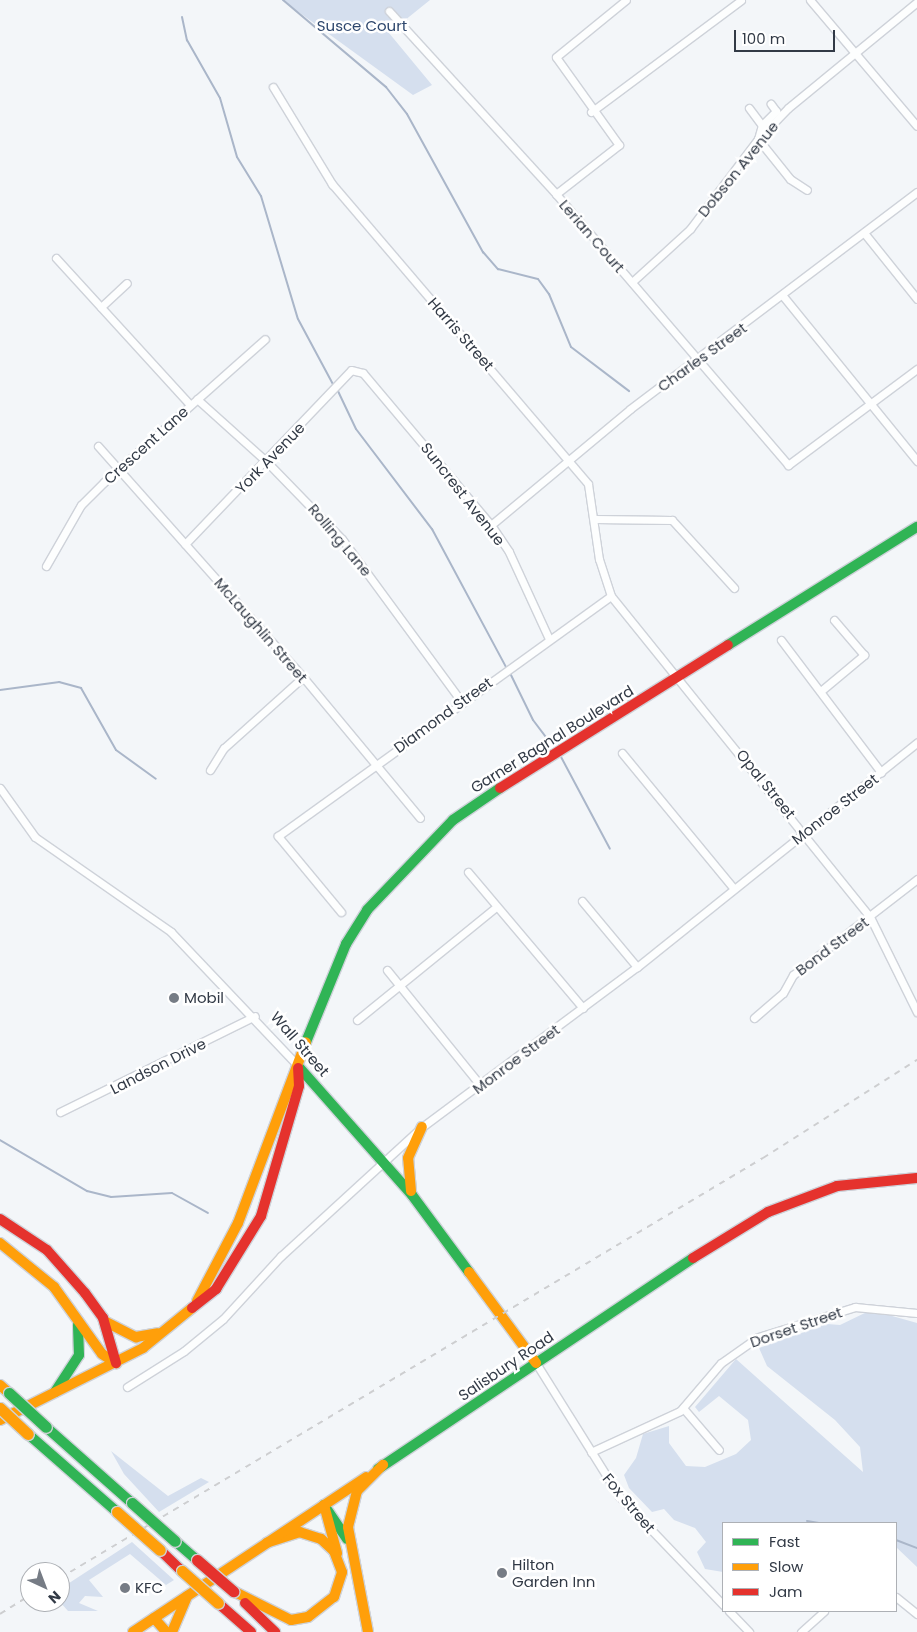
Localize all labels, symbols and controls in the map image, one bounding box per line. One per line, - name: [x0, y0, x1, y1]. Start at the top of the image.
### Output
- park label: Susce Court: [317, 17, 407, 35]
- scale bar: [737, 20, 838, 52]
- text: 100 m: [742, 28, 785, 49]
- street label: Dobson Avenue: [694, 118, 782, 220]
- street label: Lerian Court: [555, 196, 629, 276]
- street label: Harris Street: [424, 294, 498, 374]
- street label: Charles Street: [654, 319, 750, 395]
- street label: Crescent Lane: [100, 402, 192, 488]
- street label: York Avenue: [232, 419, 308, 497]
- street label: Suncrest Avenue: [417, 439, 509, 549]
- street label: Rolling Lane: [304, 500, 376, 580]
- street label: McLaughlin Street: [211, 574, 311, 686]
- street label: Diamond Street: [390, 673, 496, 757]
- street label: Garner Bagnal Boulevard: [467, 681, 637, 797]
- street label: Opal Street: [733, 746, 799, 822]
- street label: Monroe Street: [788, 770, 882, 848]
- street label: Bond Street: [792, 913, 872, 979]
- place label: Mobil: [184, 989, 224, 1007]
- marker: Mobil: [168, 992, 180, 1004]
- street label: Wall Street: [267, 1008, 333, 1080]
- street label: Monroe Street: [469, 1020, 563, 1098]
- street label: Landson Drive: [107, 1034, 209, 1098]
- street label: Dorset Street: [748, 1303, 844, 1351]
- street label: Salisbury Road: [455, 1328, 557, 1404]
- street label: Fox Street: [599, 1470, 659, 1536]
- legend: [722, 1522, 897, 1612]
- text: Fast: [769, 1531, 800, 1552]
- place label: Hilton Garden Inn: [512, 1555, 595, 1590]
- text: Slow: [769, 1556, 803, 1577]
- north arrow: [20, 1562, 70, 1612]
- marker: Hilton Garden Inn: [496, 1567, 508, 1579]
- place label: KFC: [135, 1579, 163, 1597]
- text: Jam: [769, 1581, 803, 1602]
- marker: KFC: [119, 1582, 131, 1594]
- text: N: [44, 1586, 65, 1608]

